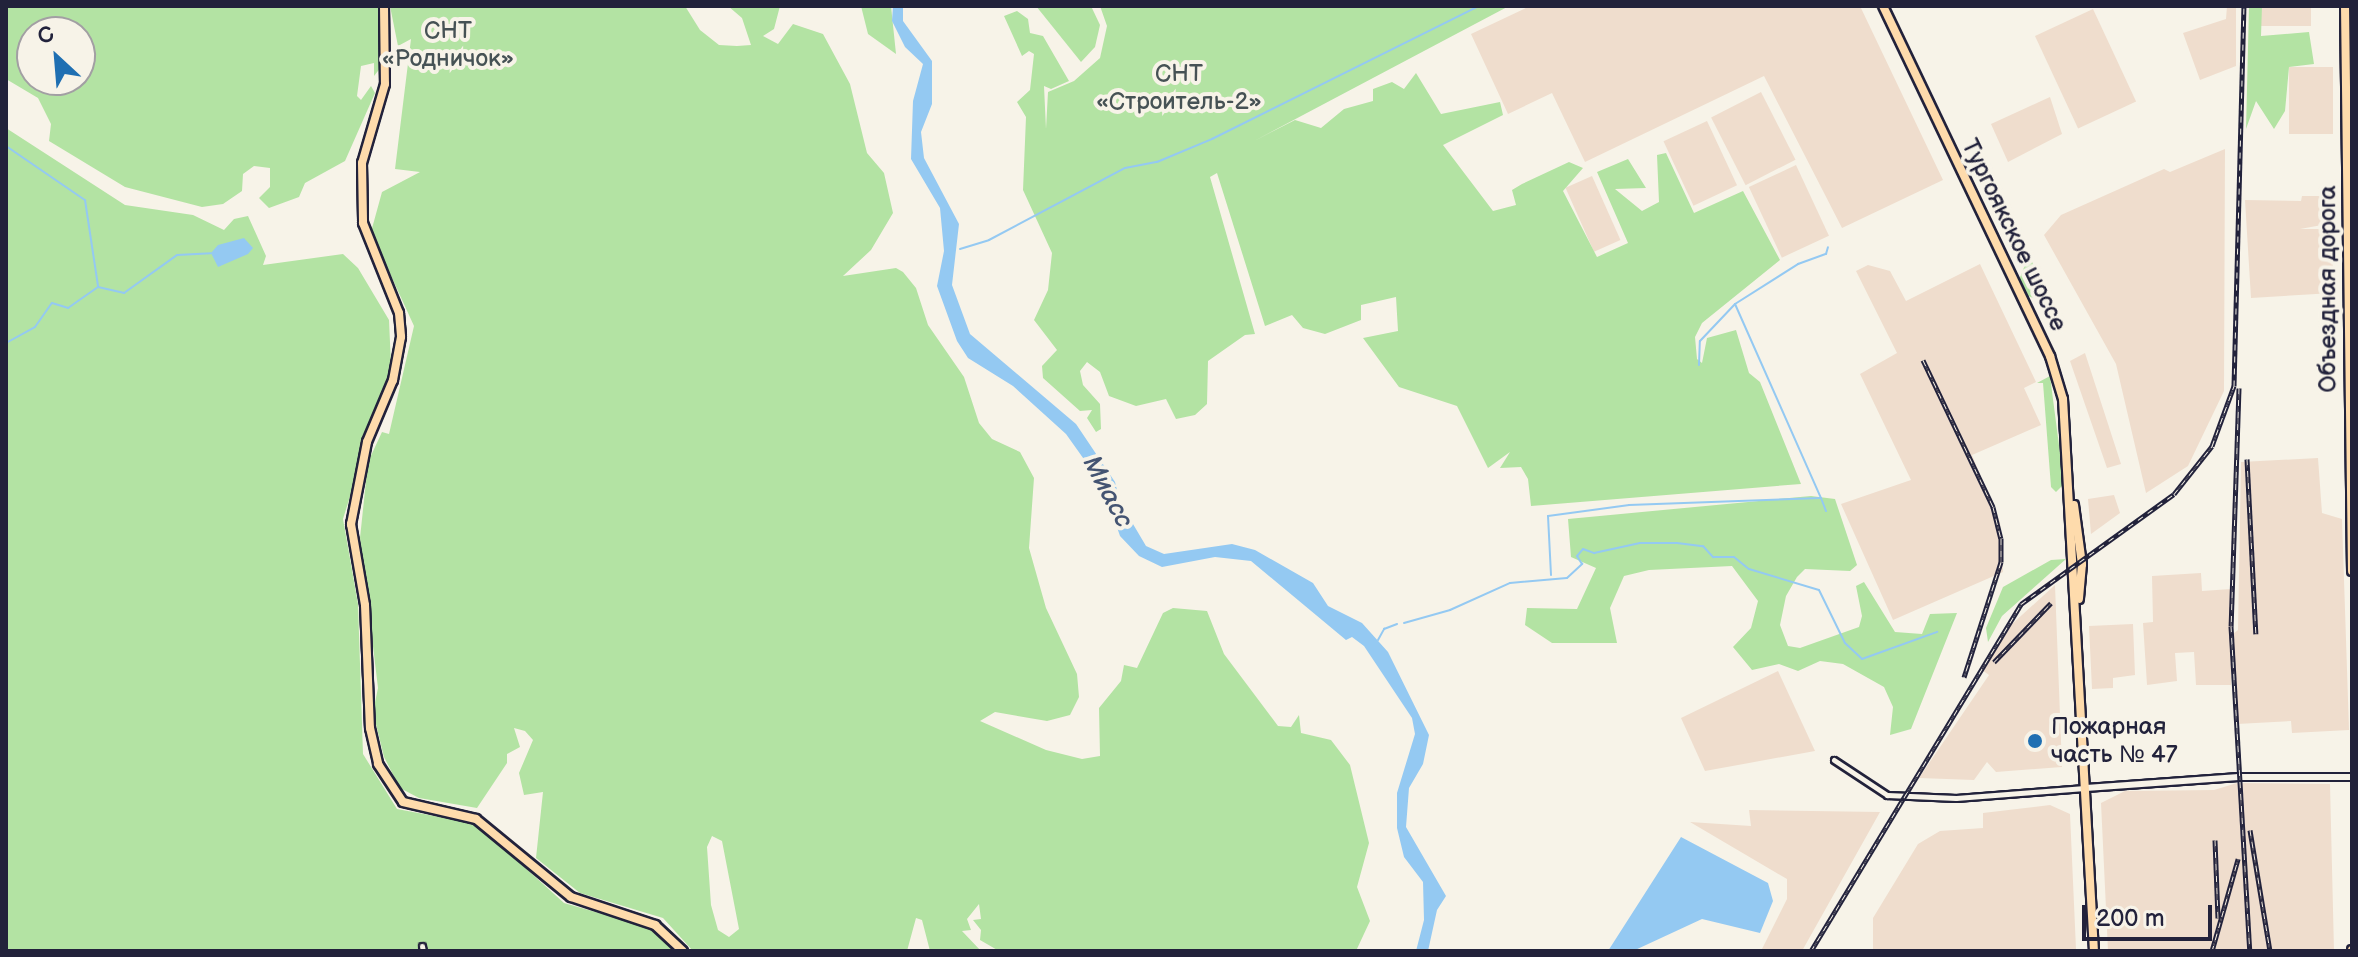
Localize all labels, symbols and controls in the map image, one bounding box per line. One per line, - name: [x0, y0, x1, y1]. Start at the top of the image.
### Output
- north arrow: [16, 16, 96, 96]
- park label: СНТ «Родничок»: [382, 17, 514, 73]
- text: С: [33, 20, 59, 51]
- park label: СНТ «Строитель-2»: [1096, 60, 1262, 116]
- street label: Тургоякское шоссе: [1955, 134, 2073, 336]
- street label: Объездная дорога: [2314, 185, 2342, 393]
- water label: Миасс: [1075, 451, 1139, 533]
- place label: Пожарная часть № 47: [2051, 713, 2178, 769]
- marker: Пожарная часть № 47: [2026, 732, 2044, 750]
- scale bar: [2086, 889, 2216, 939]
- text: 200 m: [2096, 904, 2165, 933]

